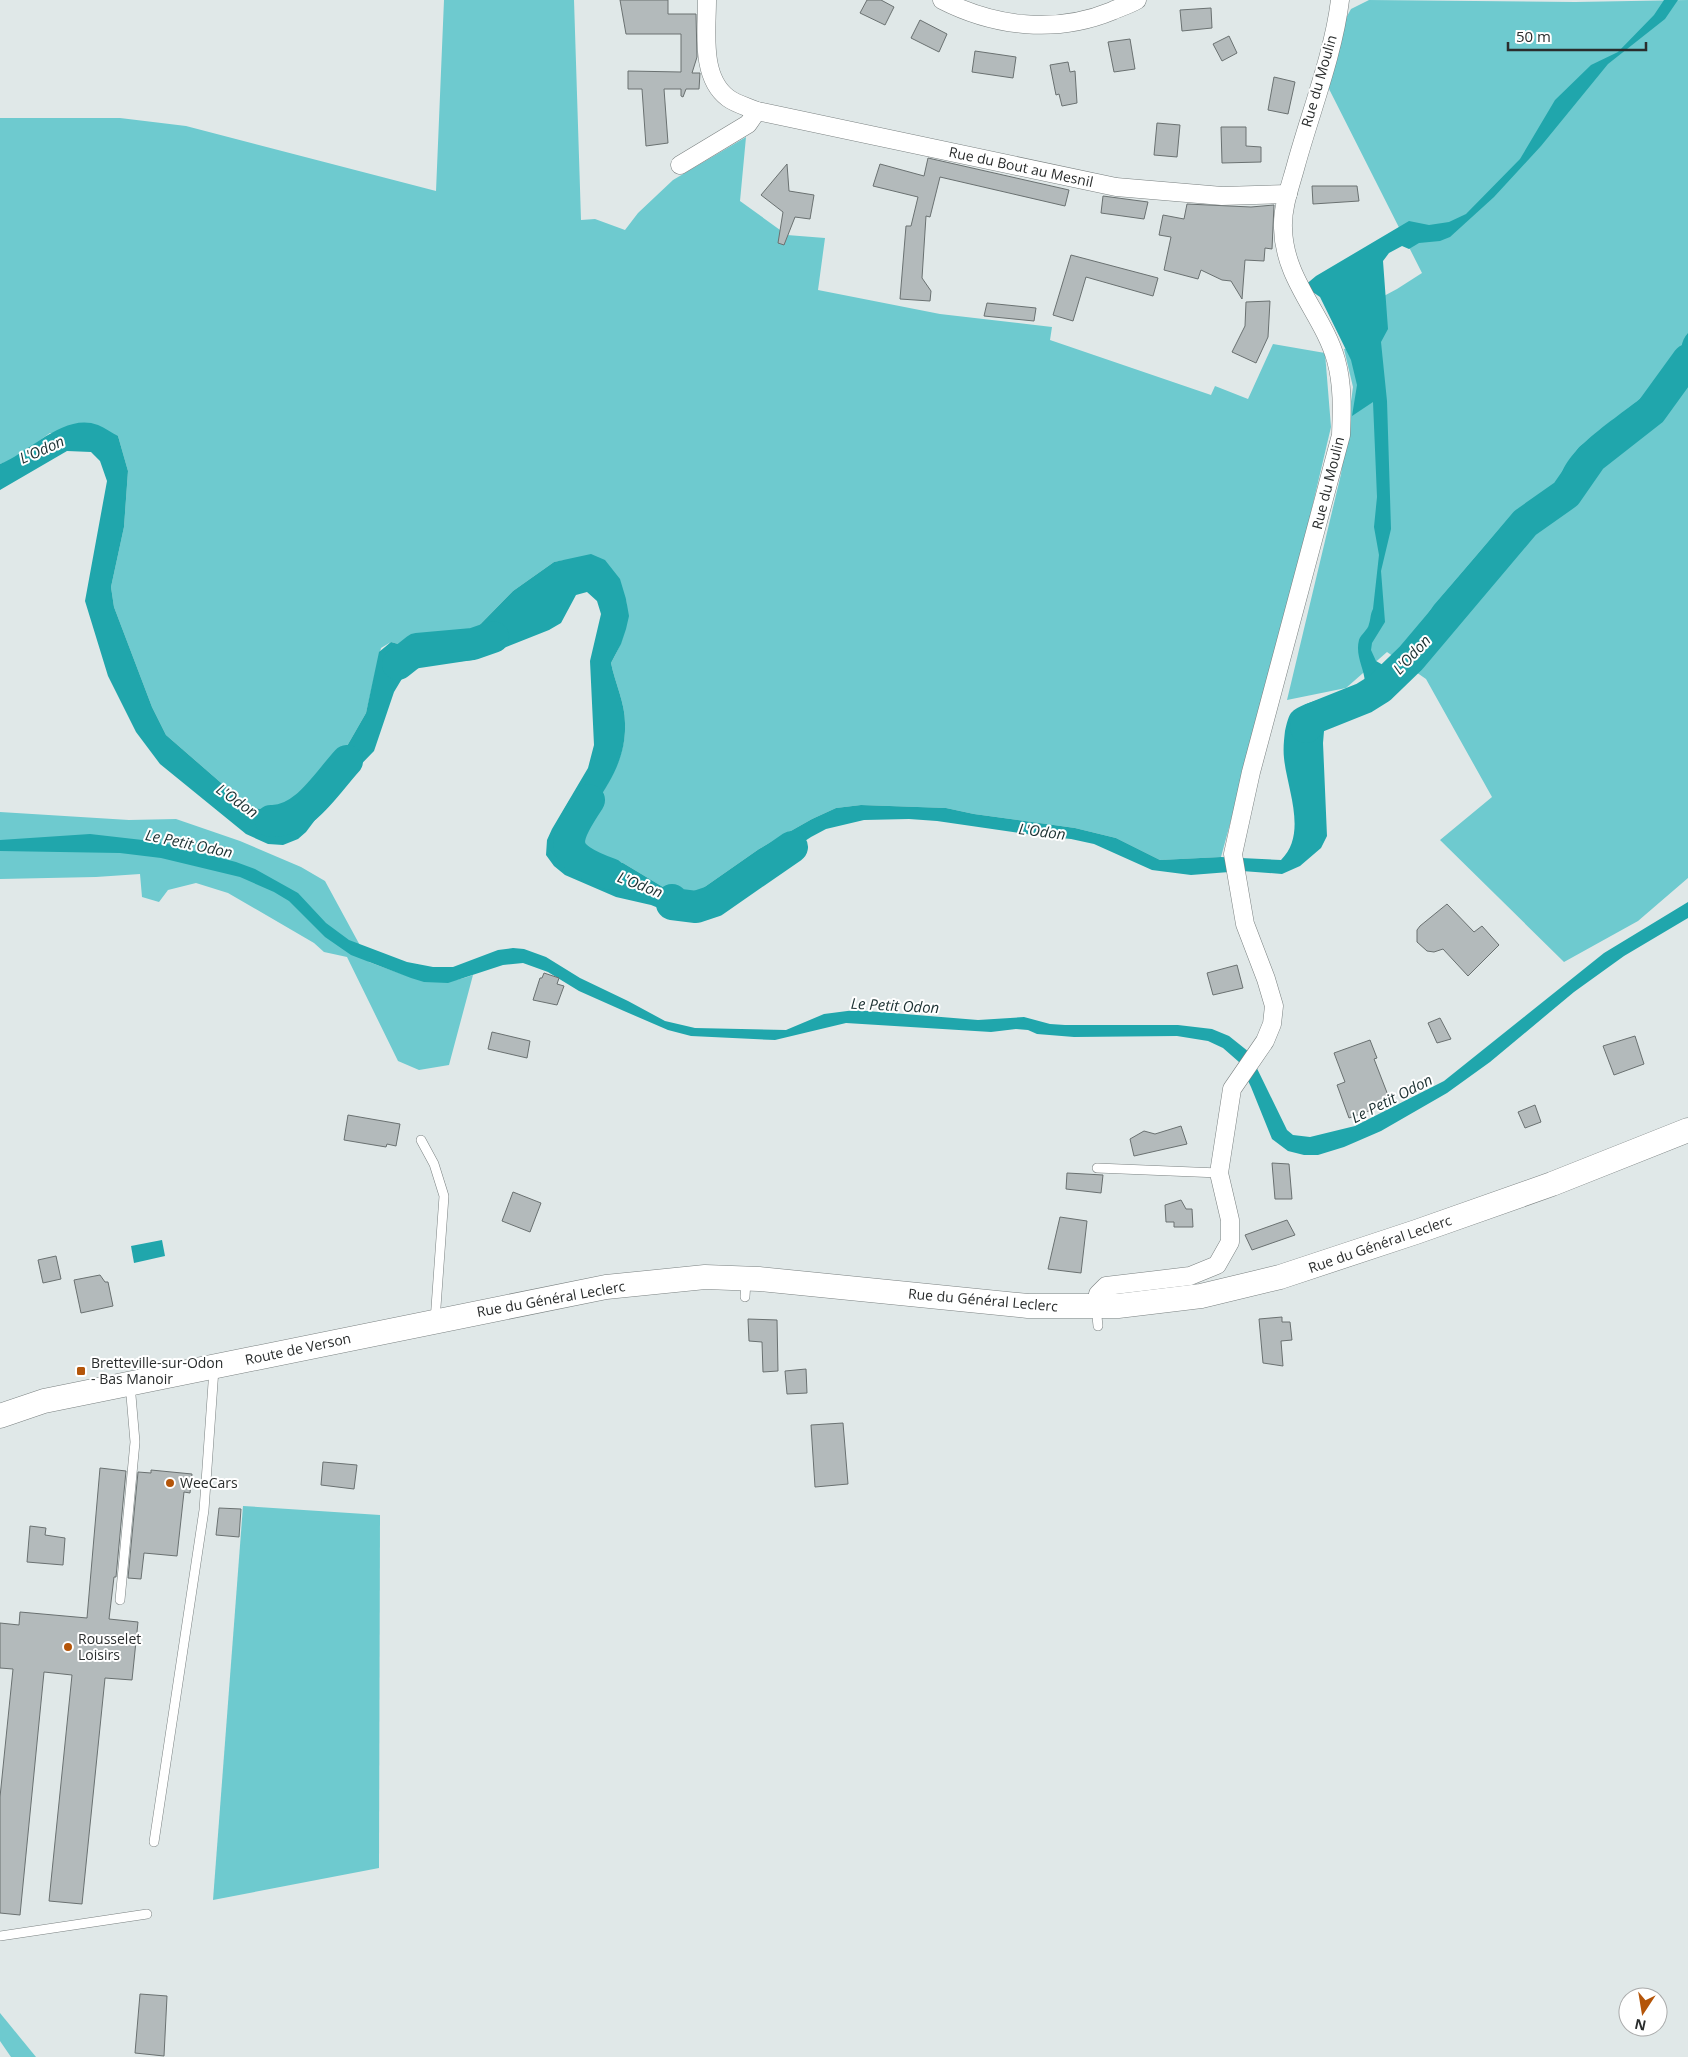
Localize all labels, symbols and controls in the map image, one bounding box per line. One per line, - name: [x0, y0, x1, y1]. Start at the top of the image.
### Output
- scale bar: [1508, 20, 1646, 52]
- text: 50 m: [1516, 26, 1551, 46]
- street label: Rue du Moulin: [1296, 33, 1341, 129]
- street label: Rue du Bout au Mesnil: [947, 142, 1095, 191]
- water label: L'Odon: [16, 430, 67, 468]
- street label: Rue du Moulin: [1307, 435, 1348, 531]
- water label: L'Odon: [1388, 630, 1435, 678]
- water label: L'Odon: [213, 779, 263, 822]
- water label: L'Odon: [1018, 818, 1067, 844]
- water label: Le Petit Odon: [144, 824, 235, 862]
- water label: L'Odon: [615, 866, 666, 902]
- water label: Le Petit Odon: [850, 993, 940, 1017]
- water label: Le Petit Odon: [1348, 1069, 1436, 1127]
- street label: Rue du Général Leclerc: [1306, 1210, 1454, 1277]
- street label: Rue du Général Leclerc: [475, 1276, 627, 1321]
- street label: Rue du Général Leclerc: [907, 1283, 1059, 1316]
- street label: Route de Verson: [243, 1328, 353, 1369]
- place label: Bretteville-sur-Odon - Bas Manoir: [91, 1353, 223, 1388]
- marker: Bretteville-sur-Odon - Bas Manoir: [75, 1365, 87, 1377]
- place label: WeeCars: [180, 1473, 238, 1492]
- marker: WeeCars: [164, 1477, 176, 1489]
- place label: Rousselet Loisirs: [78, 1629, 141, 1664]
- marker: Rousselet Loisirs: [62, 1641, 74, 1653]
- north arrow: [1618, 1987, 1668, 2037]
- text: N: [1633, 2015, 1648, 2036]

